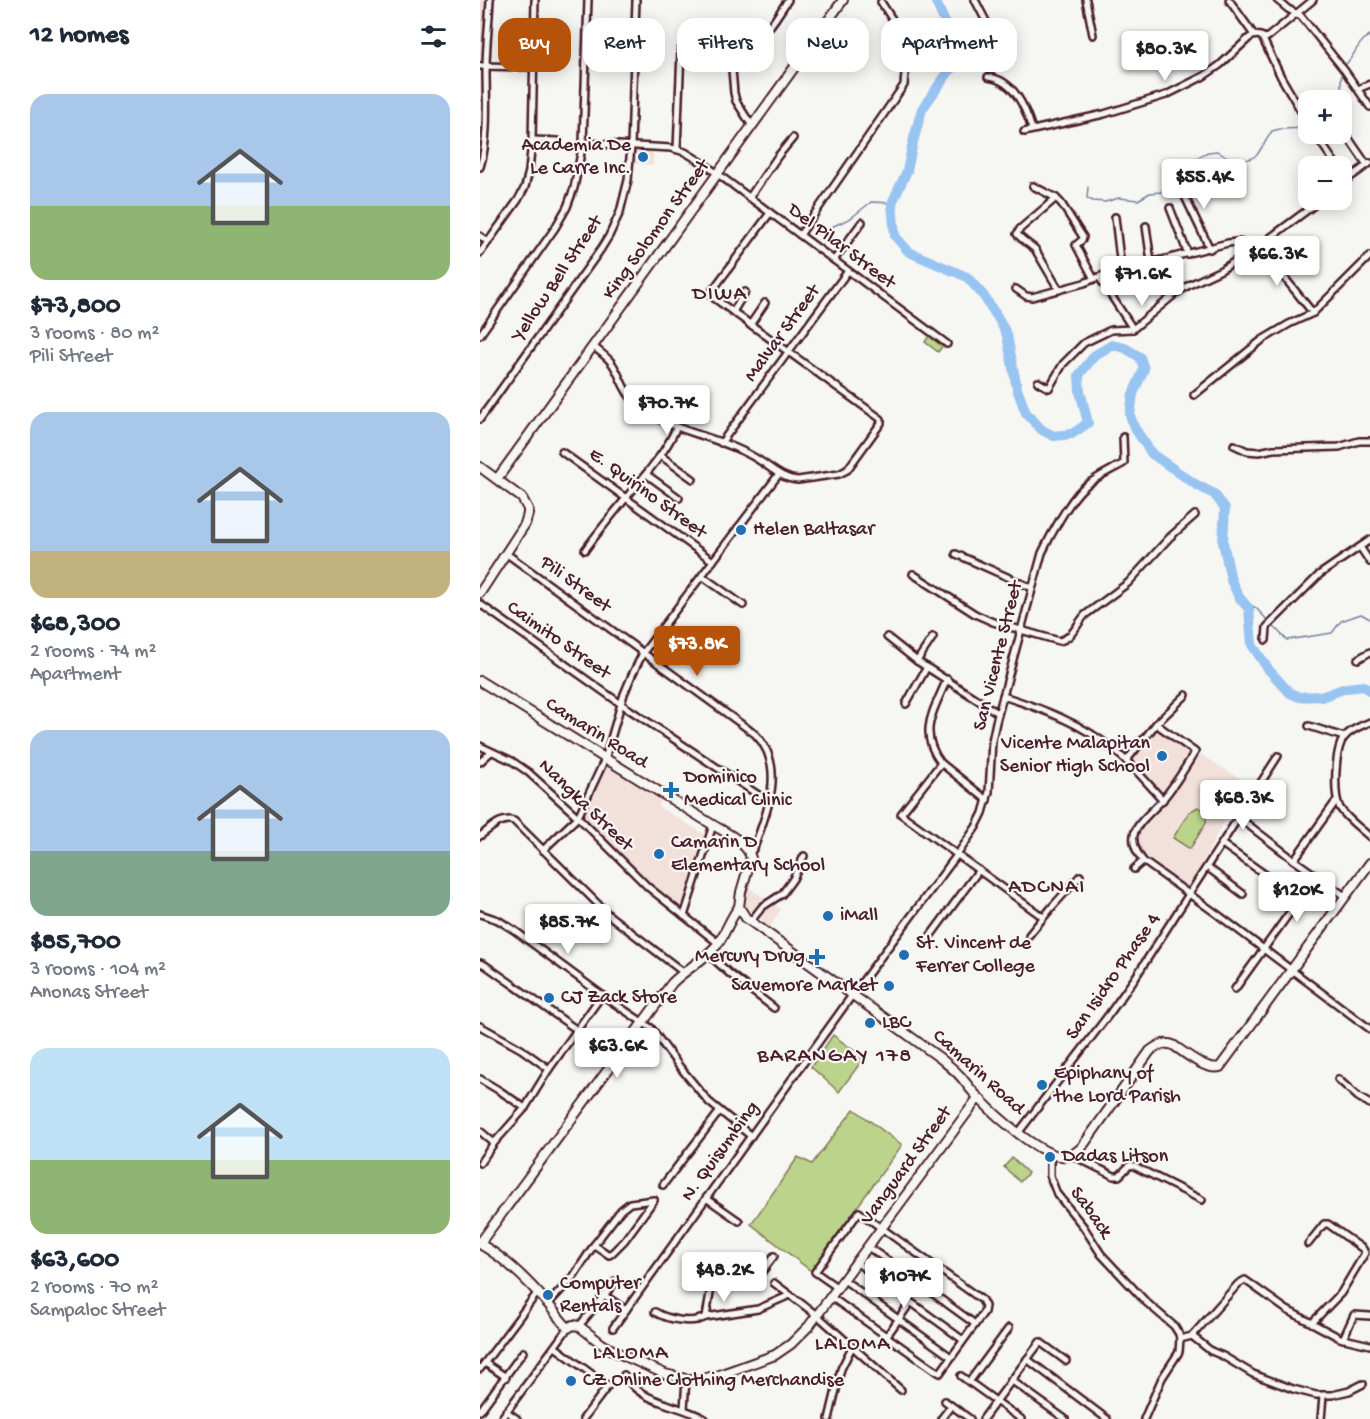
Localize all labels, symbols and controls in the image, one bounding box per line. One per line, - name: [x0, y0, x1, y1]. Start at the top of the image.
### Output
- chip: Buy: [498, 18, 571, 72]
- chip: Rent: [583, 18, 665, 72]
- chip: Filters: [677, 18, 774, 72]
- chip: New: [786, 18, 869, 72]
- chip: Apartment: [881, 18, 1017, 72]
- icon: filters: [417, 20, 450, 53]
- text: 12 homes: [30, 21, 128, 52]
- pin: $80.3K: [1116, 31, 1214, 82]
- text: $80.3K: [1136, 39, 1194, 62]
- map controls: [1298, 90, 1352, 210]
- button: +: [1298, 90, 1352, 144]
- icon: home: [186, 133, 294, 241]
- place label: Academia De Le Carre Inc.: [522, 135, 632, 181]
- marker: Academia De Le Carre Inc.: [636, 150, 650, 164]
- street label: King Solomon Street: [598, 154, 717, 305]
- button: −: [1298, 156, 1352, 210]
- pin: $55.4K: [1155, 159, 1253, 210]
- text: $55.4K: [1176, 167, 1232, 190]
- street label: Del Pilar Street: [781, 198, 901, 296]
- street label: Yellow Bell Street: [506, 210, 610, 348]
- pin: $66.3K: [1228, 236, 1326, 287]
- text: $66.3K: [1249, 244, 1305, 267]
- pin: $71.6K: [1093, 256, 1191, 307]
- text: $71.6K: [1115, 264, 1169, 287]
- street label: Malvar Street: [740, 279, 827, 387]
- district label: DIWA: [691, 283, 748, 308]
- text: $73,800: [30, 292, 121, 323]
- text: 3 rooms · 80 m²: [30, 323, 159, 346]
- text: Pili Street: [30, 346, 112, 369]
- pin: $70.7K: [618, 385, 716, 436]
- text: $70.7K: [638, 393, 696, 416]
- street label: E. Quirino Street: [584, 444, 712, 546]
- icon: home: [186, 451, 294, 559]
- place label: Helen Baltasar: [753, 519, 876, 542]
- marker: Helen Baltasar: [734, 523, 748, 537]
- street label: Pili Street: [534, 551, 616, 620]
- street label: San Vicente Street: [969, 577, 1029, 733]
- street label: Caimito Street: [502, 597, 616, 686]
- text: $68,300: [30, 610, 120, 641]
- pin: $73.8K: [648, 626, 746, 677]
- text: $73.8K: [668, 634, 726, 657]
- text: 2 rooms · 74 m²: [30, 641, 156, 664]
- text: Apartment: [30, 664, 120, 687]
- street label: Camarin Road: [540, 693, 653, 776]
- place label: Vicente Malapitan Senior High School: [1000, 733, 1150, 779]
- marker: Vicente Malapitan Senior High School: [1155, 749, 1169, 763]
- street label: Nangka Street: [533, 755, 639, 858]
- place label: Dominico Medical Clinic: [682, 767, 793, 813]
- icon: home: [186, 769, 294, 877]
- pin: $68.3K: [1194, 780, 1292, 831]
- marker: Dominico Medical Clinic: [662, 781, 680, 799]
- text: $68.3K: [1214, 788, 1272, 811]
- place label: Camarin D Elementary School: [671, 832, 825, 878]
- marker: Camarin D Elementary School: [652, 847, 666, 861]
- pin: $120K: [1255, 872, 1339, 923]
- district label: ADCNAI: [1008, 876, 1086, 901]
- text: $120K: [1272, 880, 1322, 903]
- pin: $85.7K: [519, 904, 617, 955]
- place label: iMall: [840, 905, 878, 928]
- marker: iMall: [821, 909, 835, 923]
- street label: San Isidro Phase 4: [1062, 909, 1167, 1045]
- text: $85.7K: [539, 912, 597, 935]
- text: $85,700: [30, 928, 121, 959]
- place label: St. Vincent de Ferrer College: [915, 933, 1036, 979]
- place label: Mercury Drug: [695, 946, 805, 969]
- marker: St. Vincent de Ferrer College: [897, 948, 911, 962]
- marker: Mercury Drug: [810, 950, 824, 964]
- text: 3 rooms · 104 m²: [30, 959, 166, 982]
- place label: Savemore Market: [731, 975, 879, 998]
- marker: Savemore Market: [882, 979, 896, 993]
- text: Anonas Street: [30, 982, 148, 1005]
- place label: CJ Zack Store: [561, 987, 678, 1010]
- marker: CJ Zack Store: [542, 991, 556, 1005]
- place label: LBC: [882, 1012, 912, 1035]
- marker: LBC: [863, 1016, 877, 1030]
- street label: Camarin Road: [927, 1025, 1031, 1122]
- pin: $63.6K: [568, 1028, 666, 1079]
- text: $63.6K: [589, 1036, 645, 1059]
- district label: BARANGAY 178: [756, 1044, 913, 1070]
- place label: Epiphany of the Lord Parish: [1052, 1063, 1181, 1109]
- marker: Epiphany of the Lord Parish: [1035, 1078, 1049, 1092]
- icon: home: [186, 1087, 294, 1195]
- street label: N. Quisumbing: [677, 1098, 765, 1206]
- street label: Vanguard Street: [856, 1101, 959, 1230]
- place label: Dadas Litson: [1060, 1146, 1169, 1169]
- marker: Dadas Litson: [1043, 1150, 1057, 1164]
- street label: Saback: [1064, 1183, 1117, 1245]
- text: $63,600: [30, 1246, 119, 1277]
- pin: $48.2K: [675, 1252, 773, 1303]
- pin: $107K: [862, 1258, 946, 1309]
- text: $48.2K: [696, 1260, 752, 1283]
- text: $107K: [879, 1266, 929, 1289]
- place label: Computer Rentals: [560, 1273, 642, 1319]
- text: 2 rooms · 70 m²: [30, 1277, 158, 1300]
- marker: Computer Rentals: [541, 1288, 555, 1302]
- text: Sampaloc Street: [30, 1300, 165, 1323]
- district label: LALOMA: [815, 1333, 891, 1358]
- district label: LALOMA: [593, 1342, 669, 1367]
- place label: CZ Online Clothing Merchandise: [583, 1370, 845, 1393]
- marker: CZ Online Clothing Merchandise: [564, 1374, 578, 1388]

